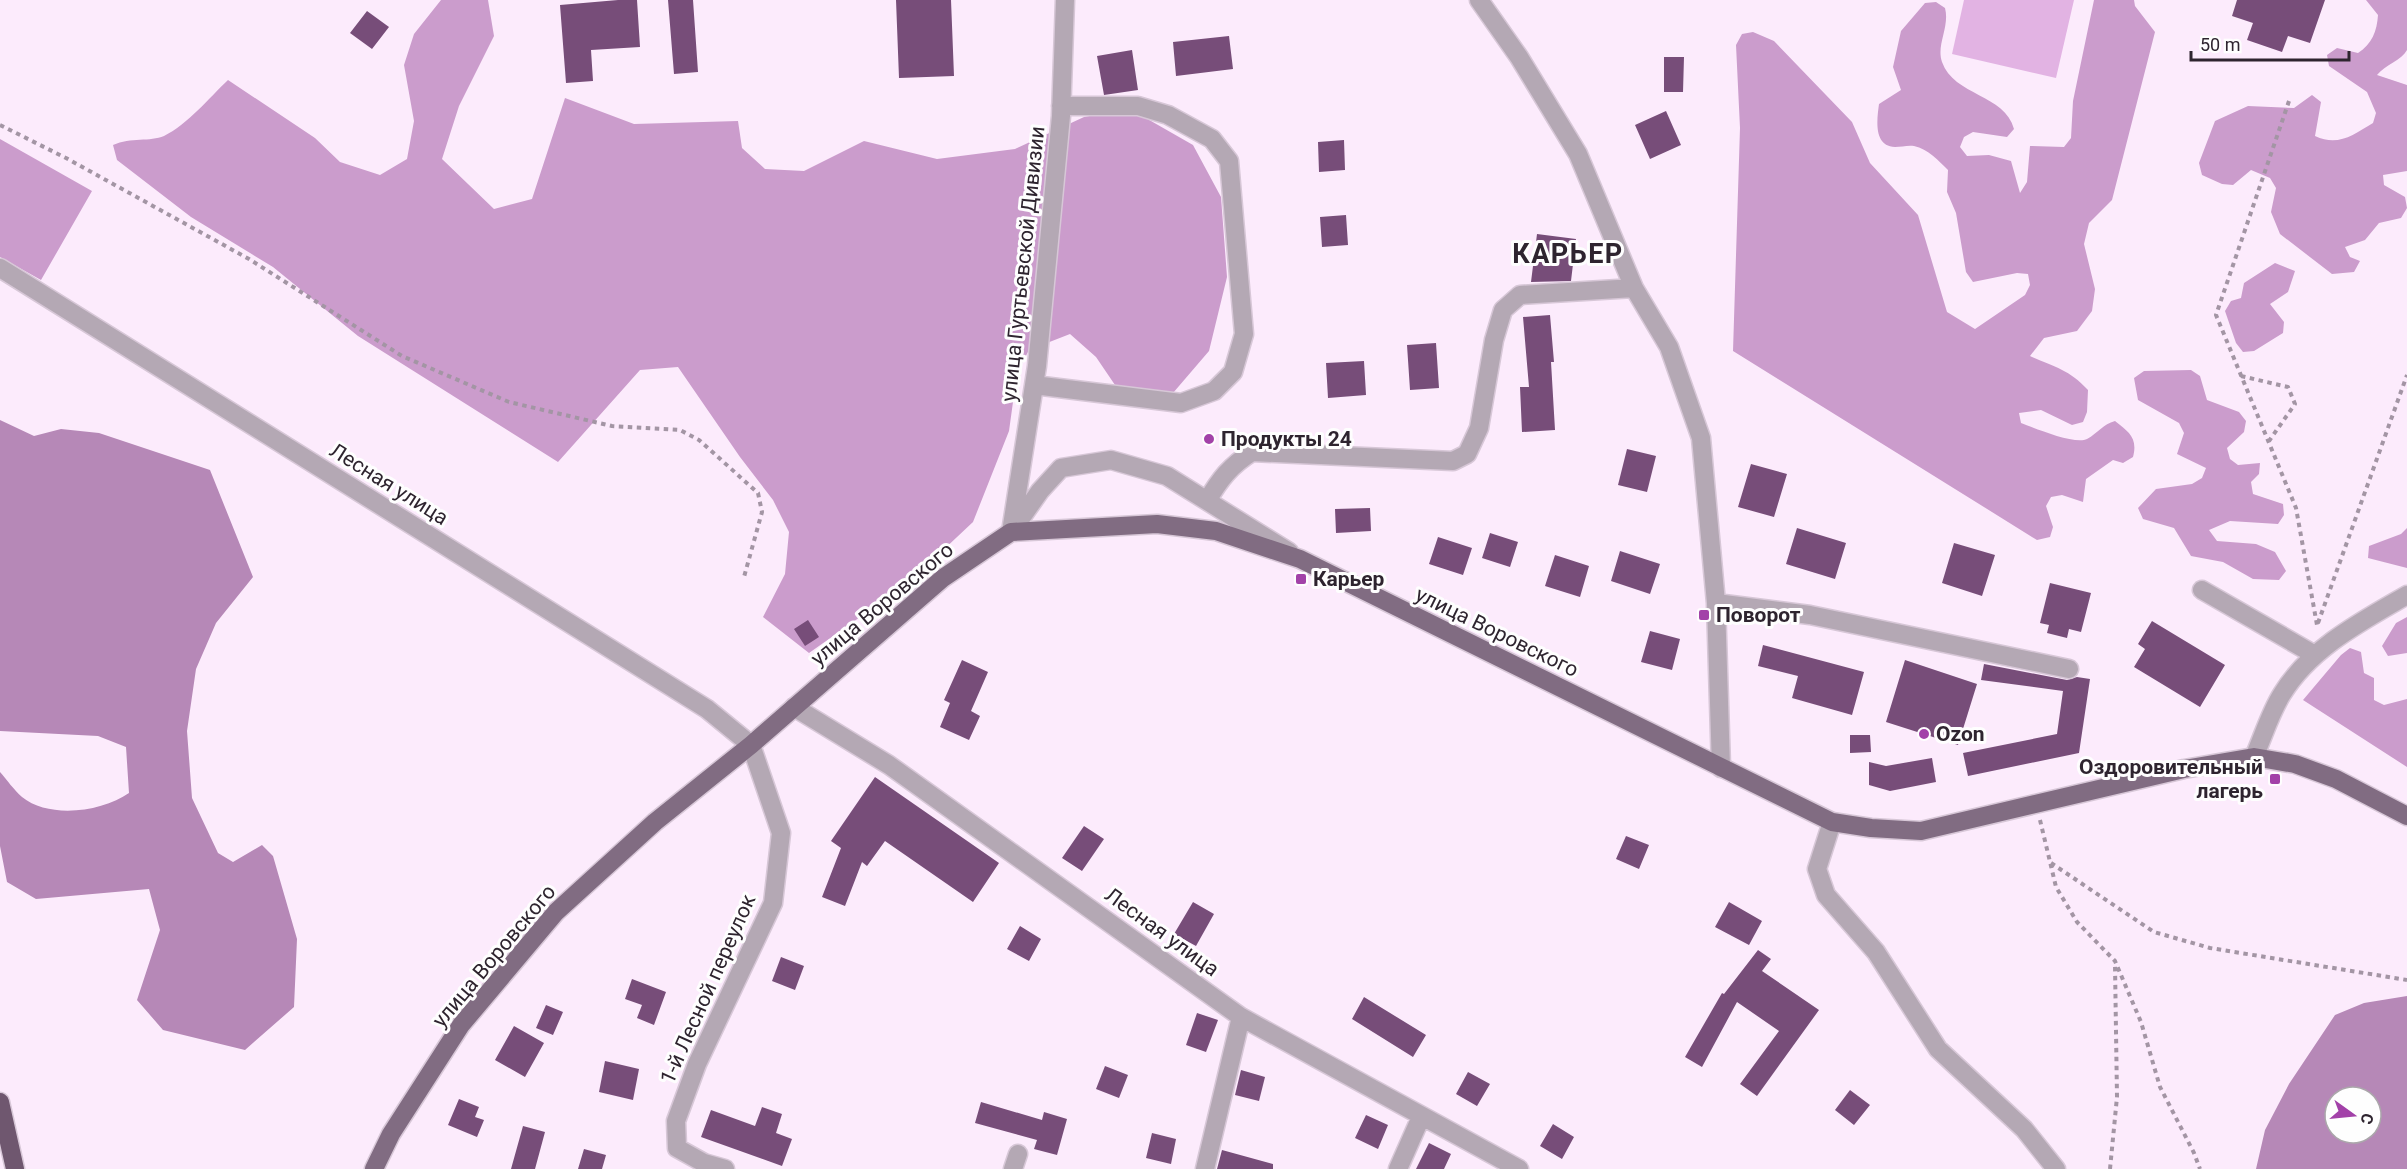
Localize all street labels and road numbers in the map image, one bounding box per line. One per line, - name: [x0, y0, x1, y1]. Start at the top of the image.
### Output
- street label: улица Гуртьевской Дивизии: [997, 125, 1049, 403]
- street label: Лесная улица: [325, 438, 453, 530]
- street label: улица Воровского: [806, 537, 958, 671]
- street label: улица Воровского: [1412, 582, 1582, 682]
- street label: улица Воровского: [427, 880, 561, 1032]
- street label: Лесная улица: [1100, 883, 1224, 981]
- street label: 1-й Лесной переулок: [655, 890, 761, 1087]

